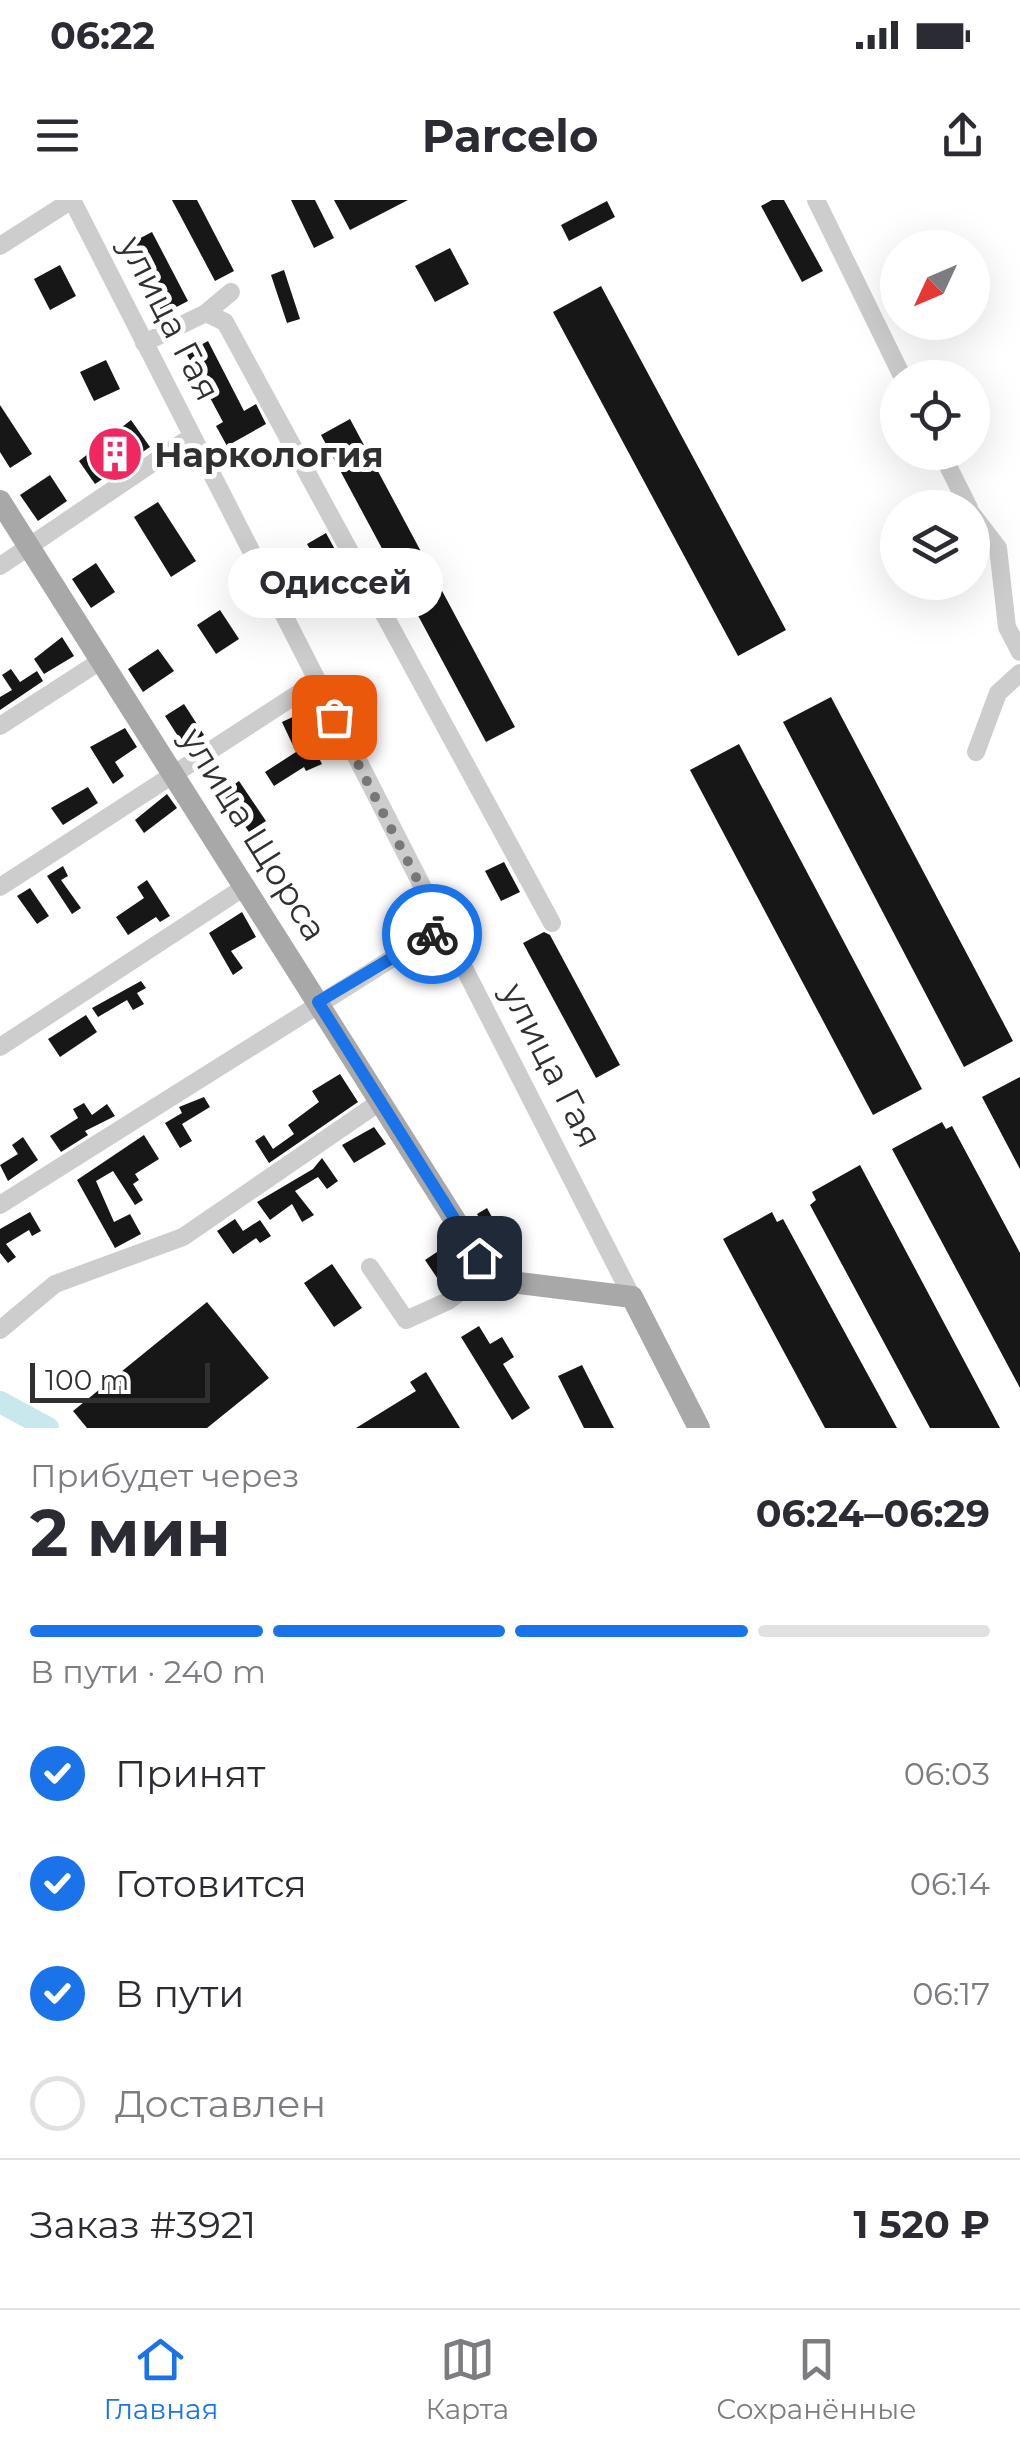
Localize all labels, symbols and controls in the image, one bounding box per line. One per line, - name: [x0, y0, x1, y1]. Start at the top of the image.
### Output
- text: 06:22: [50, 12, 155, 59]
- icon: menu: [30, 108, 85, 163]
- text: Parcelo: [422, 108, 598, 163]
- icon: share: [935, 108, 990, 163]
- street label: улица Гая: [110, 228, 230, 408]
- north arrow: [880, 230, 990, 340]
- map controls: [880, 230, 990, 600]
- button: locate: [880, 360, 990, 470]
- building icon: Наркология: [85, 424, 145, 484]
- place label: Наркология: [154, 433, 384, 476]
- button: layers: [880, 490, 990, 600]
- callout: Одиссей: [226, 547, 442, 617]
- text: Одиссей: [259, 563, 412, 602]
- pin: [292, 675, 377, 760]
- icon: bag: [307, 690, 362, 745]
- street label: улица Щорса: [171, 719, 337, 949]
- courier: [382, 884, 482, 984]
- icon: bike: [405, 907, 460, 962]
- street label: улица Гая: [492, 975, 612, 1155]
- pin: [437, 1216, 522, 1301]
- icon: home: [452, 1231, 507, 1286]
- scale bar: [30, 1358, 210, 1402]
- text: 100 m: [45, 1363, 129, 1397]
- text: Прибудет через: [30, 1456, 299, 1495]
- text: 06:24–06:29: [756, 1490, 990, 1537]
- text: 2 мин: [30, 1493, 231, 1572]
- text: В пути · 240 m: [30, 1652, 266, 1691]
- icon: check: [30, 1746, 85, 1801]
- text: Принят: [115, 1750, 265, 1797]
- text: 06:03: [904, 1754, 990, 1793]
- icon: check: [30, 1856, 85, 1911]
- text: Готовится: [115, 1860, 307, 1907]
- text: 06:14: [910, 1864, 990, 1903]
- icon: check: [30, 1966, 85, 2021]
- text: В пути: [115, 1970, 244, 2017]
- text: 06:17: [912, 1974, 990, 2013]
- text: Доставлен: [115, 2080, 326, 2127]
- text: Заказ #3921: [30, 2201, 256, 2248]
- text: 1 520 ₽: [853, 2201, 990, 2248]
- tab: Главная: [104, 2332, 218, 2426]
- tab: Карта: [425, 2332, 509, 2426]
- tab: Сохранённые: [716, 2332, 916, 2426]

